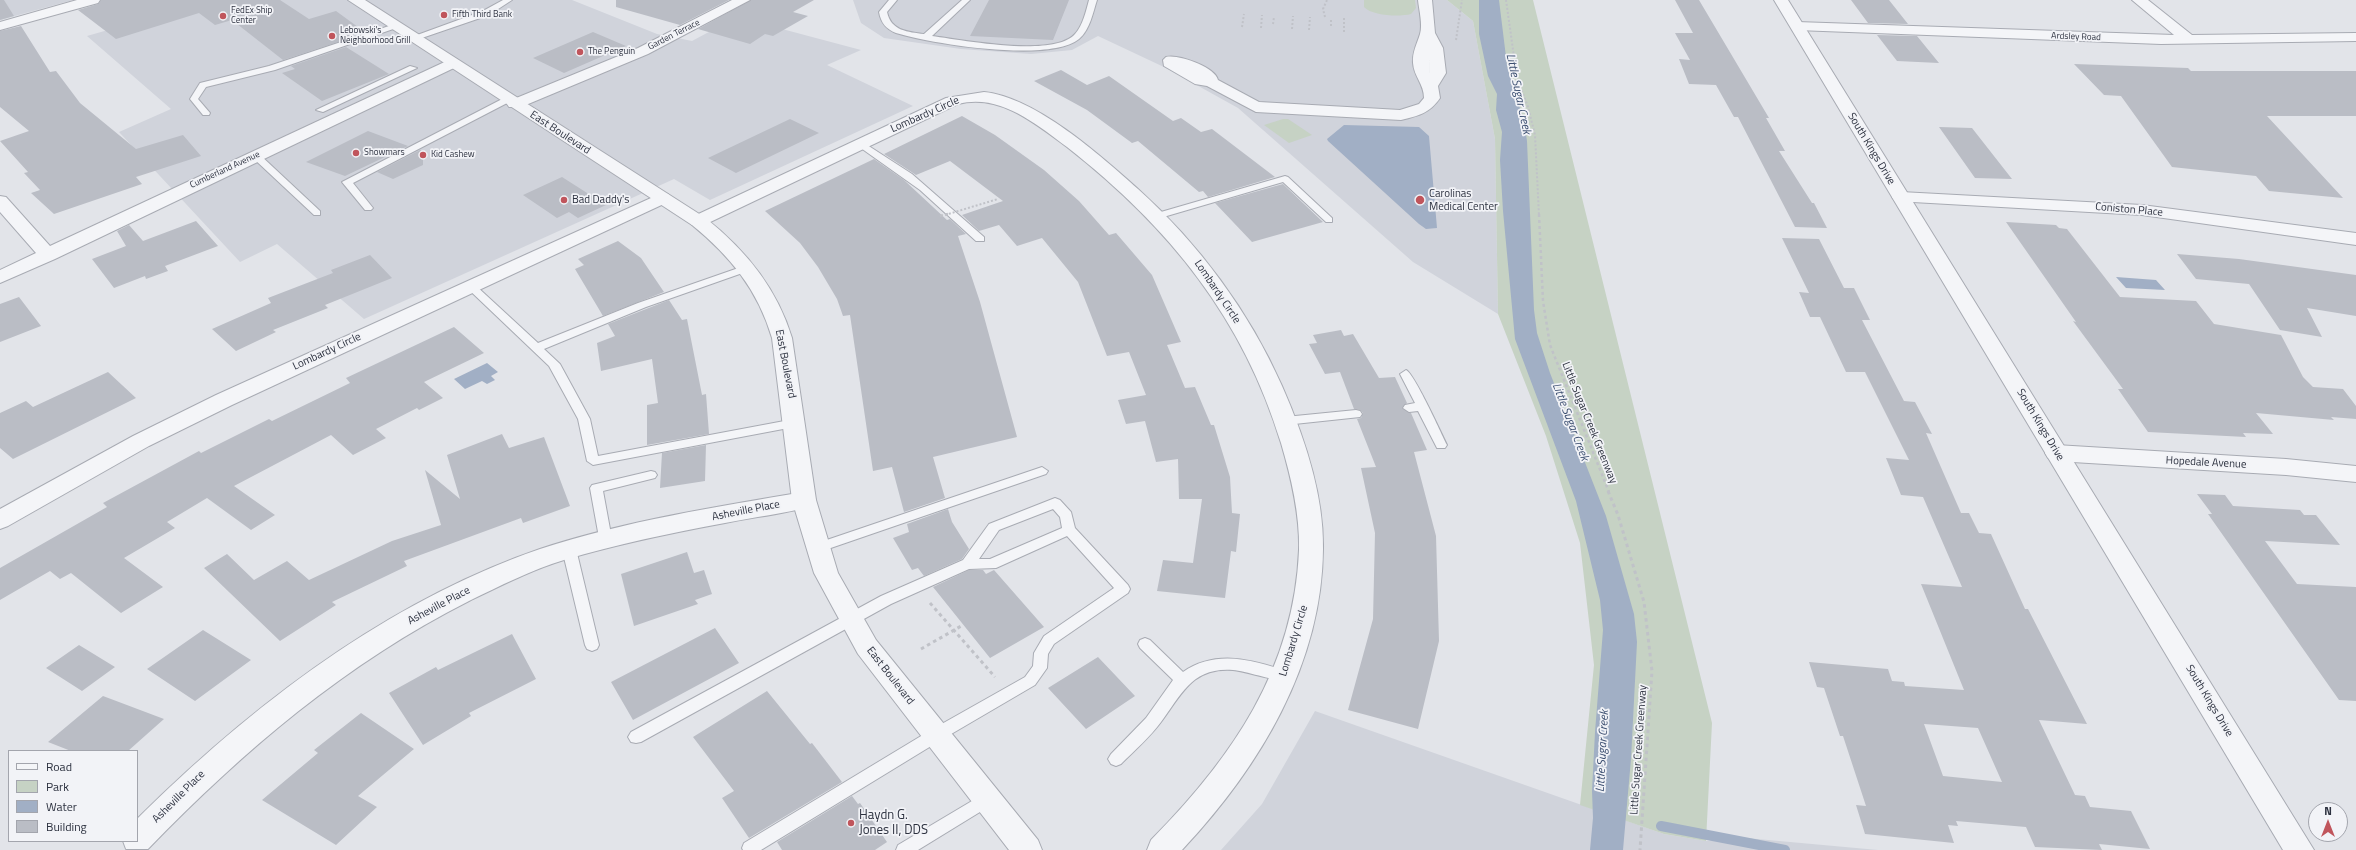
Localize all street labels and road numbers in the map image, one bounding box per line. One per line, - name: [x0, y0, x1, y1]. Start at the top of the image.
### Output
- street label: Garden Terrace: [646, 17, 702, 53]
- street label: Ardsley Road: [2051, 31, 2101, 43]
- street label: Lombardy Circle: [889, 94, 961, 136]
- street label: East Boulevard: [527, 109, 593, 157]
- street label: South Kings Drive: [1844, 111, 1898, 187]
- street label: Cumberland Avenue: [188, 149, 262, 191]
- street label: Coniston Place: [2095, 200, 2163, 220]
- street label: Lombardy Circle: [1191, 258, 1243, 326]
- street label: East Boulevard: [772, 329, 798, 399]
- street label: Lombardy Circle: [291, 330, 363, 374]
- street label: Little Sugar Creek Greenway: [1559, 360, 1619, 486]
- street label: South Kings Drive: [2013, 387, 2067, 463]
- street label: Hopedale Avenue: [2165, 454, 2247, 472]
- street label: Asheville Place: [711, 498, 781, 524]
- street label: Asheville Place: [406, 584, 472, 628]
- street label: Lombardy Circle: [1277, 604, 1311, 678]
- street label: East Boulevard: [863, 645, 917, 707]
- street label: South Kings Drive: [2182, 663, 2236, 739]
- street label: Little Sugar Creek Greenway: [1628, 685, 1650, 815]
- street label: Asheville Place: [150, 768, 208, 826]

